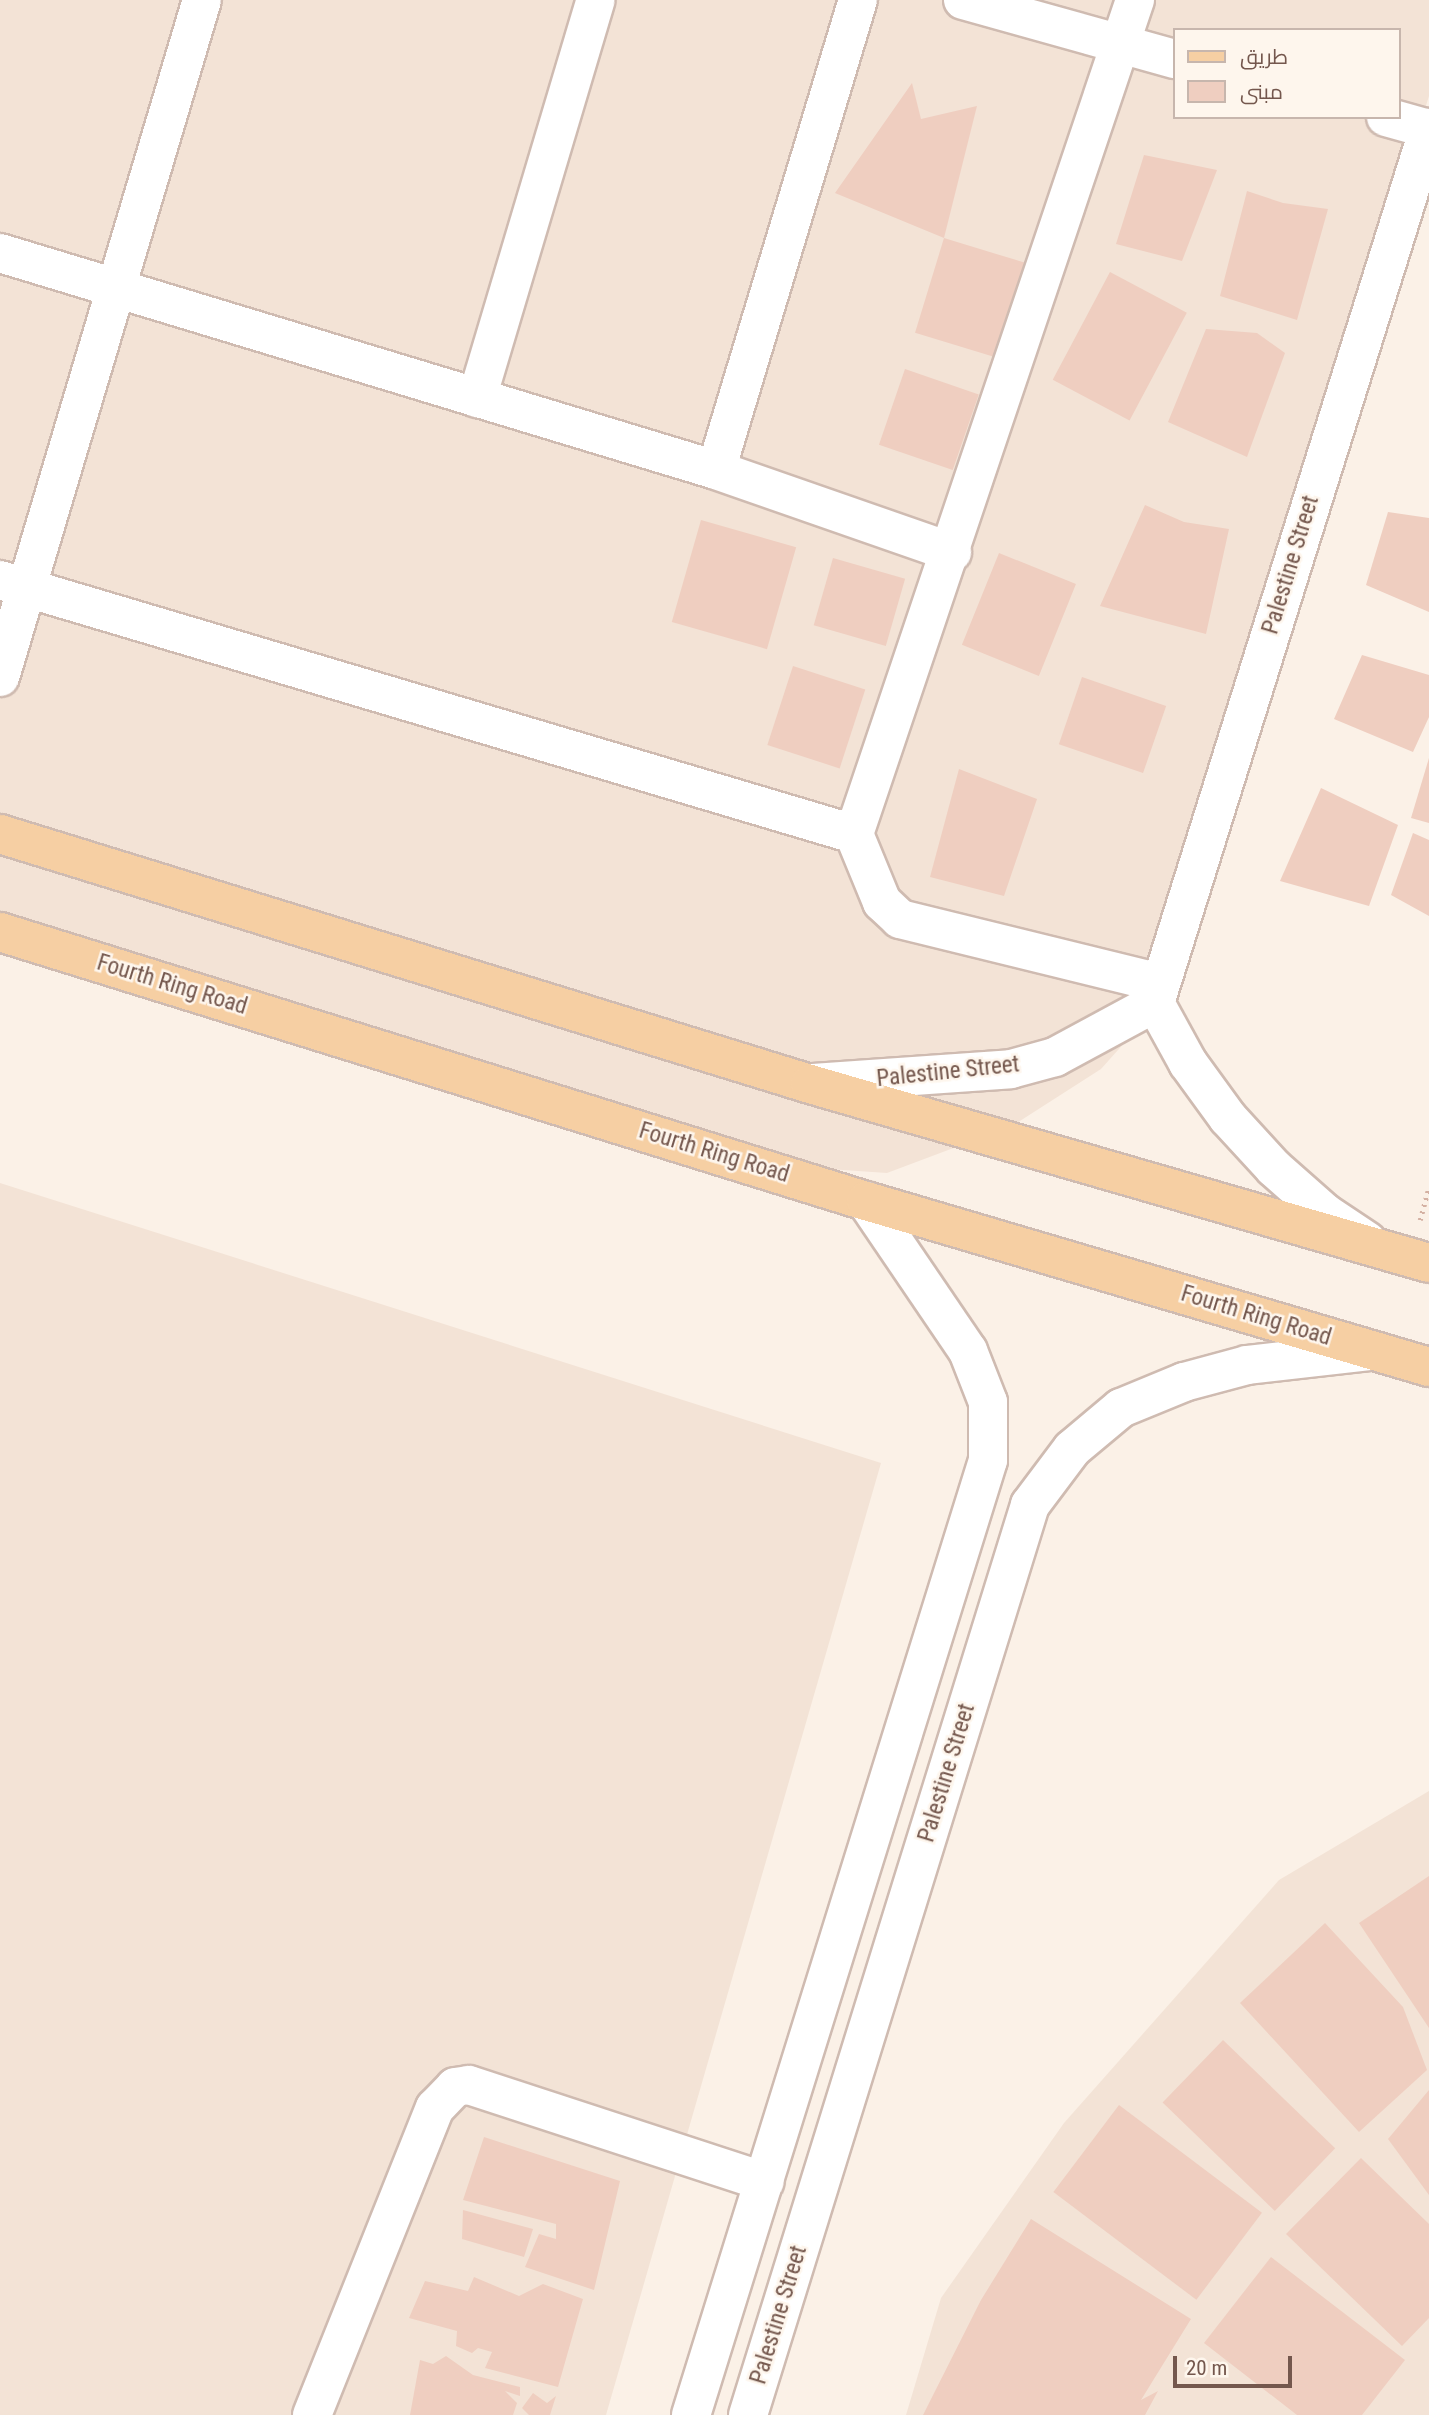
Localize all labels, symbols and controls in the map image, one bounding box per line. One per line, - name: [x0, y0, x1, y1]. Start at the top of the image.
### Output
- legend: [1174, 28, 1401, 119]
- text: طريق: [1240, 45, 1288, 69]
- text: مبنى: [1240, 80, 1283, 104]
- street label: Palestine Street: [1257, 492, 1325, 638]
- street label: Fourth Ring Road: [94, 949, 250, 1021]
- street label: Palestine Street: [875, 1051, 1021, 1093]
- street label: Fourth Ring Road: [636, 1117, 792, 1189]
- street label: Fourth Ring Road: [1178, 1280, 1334, 1352]
- street label: Palestine Street: [913, 1700, 981, 1846]
- street label: Palestine Street: [745, 2242, 813, 2388]
- scale bar: [1177, 2342, 1296, 2386]
- text: 20 m: [1186, 2356, 1227, 2380]

